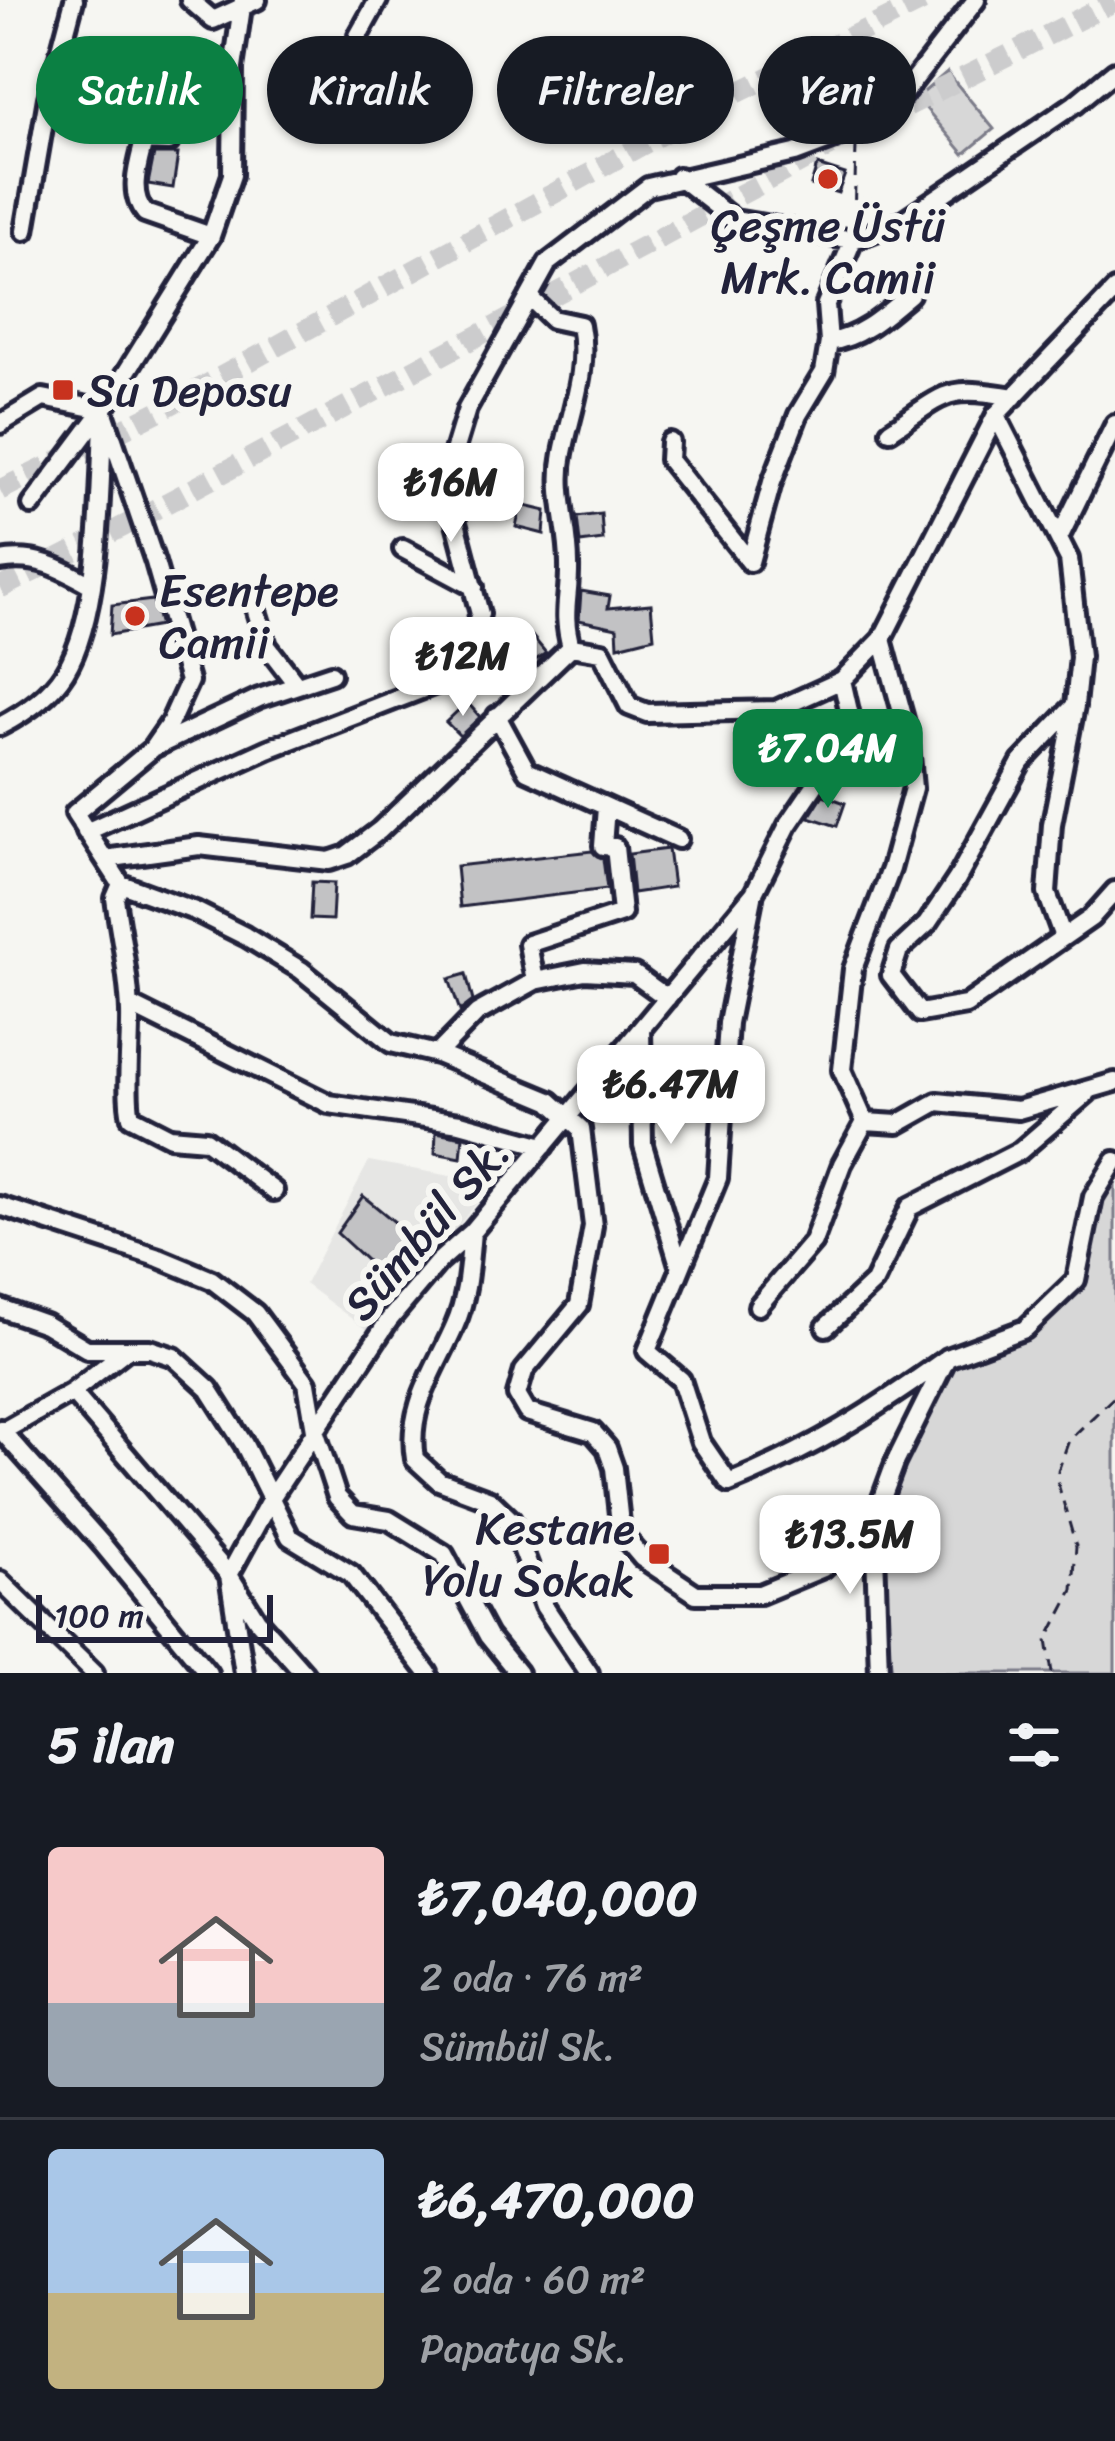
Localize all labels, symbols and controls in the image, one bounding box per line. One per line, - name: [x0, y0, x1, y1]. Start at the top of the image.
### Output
- chip: Satılık: [36, 36, 243, 144]
- chip: Kiralık: [267, 36, 473, 144]
- chip: Filtreler: [497, 36, 734, 144]
- chip: Yeni: [758, 36, 916, 144]
- marker: Çeşme Üstü Mrk. Camii: [815, 166, 841, 192]
- place label: Çeşme Üstü Mrk. Camii: [711, 186, 946, 318]
- place label: Su Deposu: [87, 351, 292, 431]
- marker: Su Deposu: [50, 377, 76, 403]
- pin: ₺16M: [380, 443, 522, 545]
- text: ₺16M: [405, 447, 497, 516]
- place label: Esentepe Camii: [159, 551, 339, 683]
- marker: Esentepe Camii: [122, 603, 148, 629]
- pin: ₺12M: [392, 617, 534, 719]
- text: ₺12M: [417, 621, 509, 690]
- pin: ₺7.04M: [730, 709, 926, 811]
- text: ₺7.04M: [760, 713, 896, 782]
- pin: ₺6.47M: [573, 1045, 769, 1147]
- text: ₺6.47M: [604, 1049, 738, 1118]
- street label: Sümbül Sk.: [323, 1117, 531, 1340]
- place label: Kestane Yolu Sokak: [423, 1489, 635, 1621]
- pin: ₺13.5M: [752, 1495, 948, 1597]
- text: ₺13.5M: [786, 1499, 914, 1568]
- marker: Kestane Yolu Sokak: [646, 1541, 672, 1567]
- text: 100 m: [54, 1587, 144, 1645]
- scale bar: [36, 1589, 273, 1642]
- text: 5 ilan: [48, 1700, 174, 1790]
- icon: filters: [1001, 1712, 1067, 1778]
- text: ₺7,040,000: [420, 1853, 698, 1943]
- icon: home: [144, 1895, 288, 2039]
- text: 2 oda · 76 m²: [420, 1943, 643, 2012]
- text: Sümbül Sk.: [420, 2012, 615, 2081]
- text: ₺6,470,000: [420, 2155, 694, 2245]
- icon: home: [144, 2197, 288, 2341]
- text: 2 oda · 60 m²: [420, 2245, 646, 2314]
- text: Papatya Sk.: [420, 2314, 627, 2383]

